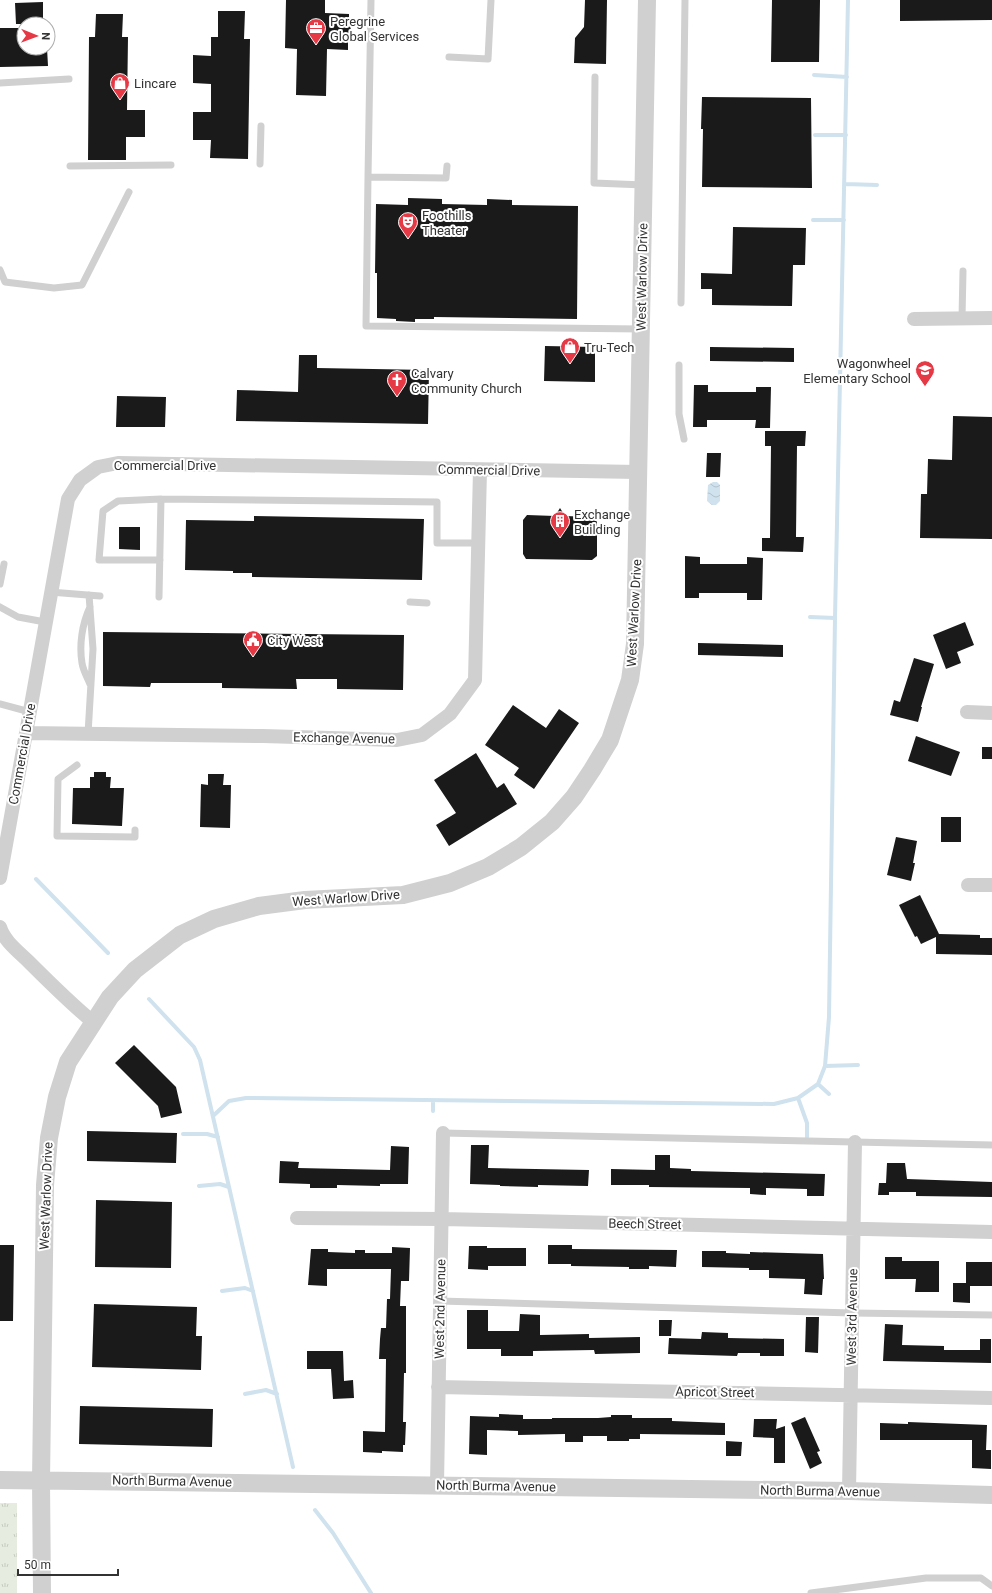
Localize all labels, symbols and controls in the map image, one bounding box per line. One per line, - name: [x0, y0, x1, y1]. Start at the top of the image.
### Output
- place label: Peregrine Global Services: [330, 14, 419, 44]
- north arrow: [16, 16, 56, 56]
- office icon: Peregrine Global Services: [305, 17, 327, 45]
- text: N: [39, 32, 52, 40]
- shop icon: Lincare: [109, 72, 131, 100]
- place label: Lincare: [134, 76, 177, 91]
- place label: Foothills Theater: [422, 208, 472, 238]
- theatre icon: Foothills Theater: [397, 211, 419, 239]
- street label: West Warlow Drive: [634, 223, 650, 331]
- shop icon: Tru-Tech: [559, 336, 581, 364]
- place label: Tru-Tech: [584, 340, 634, 355]
- place label: Wagonwheel Elementary School: [803, 356, 911, 386]
- school or university icon: Wagonwheel Elementary School: [914, 359, 936, 387]
- place label: Calvary Community Church: [411, 366, 522, 396]
- church icon: Calvary Community Church: [386, 369, 408, 397]
- street label: Commercial Drive: [114, 458, 216, 473]
- street label: Commercial Drive: [438, 462, 540, 478]
- place label: Exchange Building: [574, 507, 630, 537]
- building icon: Exchange Building: [549, 510, 571, 538]
- street label: West Warlow Drive: [624, 559, 644, 667]
- public building icon: City West: [242, 629, 264, 657]
- place label: City West: [267, 633, 321, 648]
- street label: Commercial Drive: [6, 702, 38, 806]
- street label: Exchange Avenue: [293, 730, 395, 746]
- street label: West Warlow Drive: [292, 887, 400, 909]
- street label: West Warlow Drive: [37, 1142, 55, 1250]
- street label: Beech Street: [608, 1216, 682, 1232]
- street label: West 2nd Avenue: [432, 1259, 448, 1359]
- street label: West 3rd Avenue: [844, 1268, 860, 1366]
- street label: Apricot Street: [675, 1384, 755, 1400]
- street label: North Burma Avenue: [112, 1472, 232, 1490]
- street label: North Burma Avenue: [436, 1477, 556, 1495]
- street label: North Burma Avenue: [760, 1482, 880, 1500]
- scale bar: [18, 1551, 118, 1577]
- text: 50 m: [24, 1558, 51, 1572]

